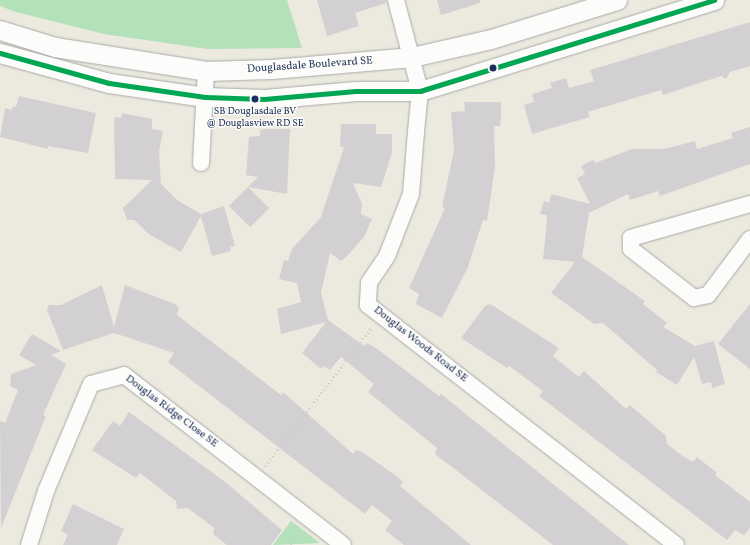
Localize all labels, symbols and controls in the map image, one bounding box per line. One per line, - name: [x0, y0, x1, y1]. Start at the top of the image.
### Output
- street label: Douglasdale Boulevard SE: [247, 55, 373, 77]
- unlabelled marker: [488, 63, 498, 73]
- marker: SB Douglasdale BV @ Douglasview RD SE: [250, 94, 260, 104]
- place label: SB Douglasdale BV @ Douglasview RD SE: [206, 105, 304, 128]
- street label: Douglas Woods Road SE: [370, 304, 470, 386]
- street label: Douglas Ridge Close SE: [122, 373, 220, 451]

